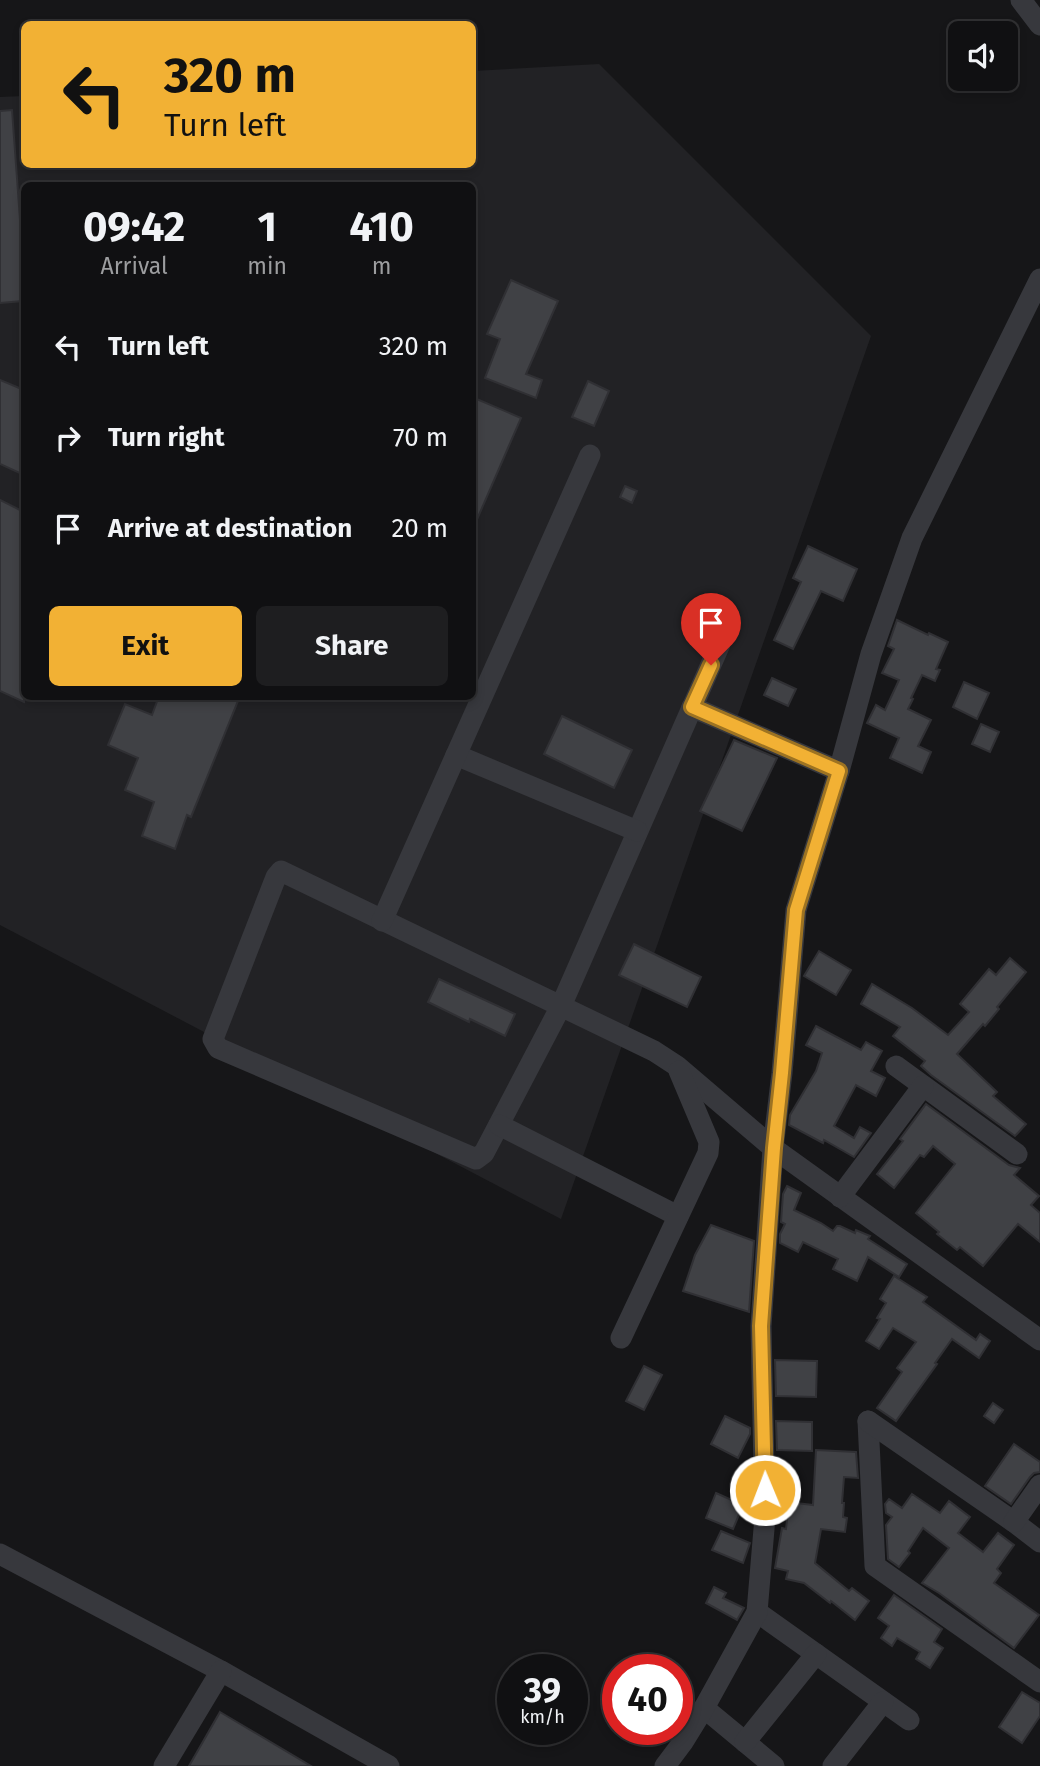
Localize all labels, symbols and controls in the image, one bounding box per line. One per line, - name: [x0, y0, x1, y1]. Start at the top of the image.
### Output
- map controls: [948, 21, 1018, 91]
- button: sound: [948, 21, 1018, 91]
- text: 320 m: [164, 46, 296, 105]
- icon: left: [49, 49, 140, 140]
- text: Turn left: [164, 106, 286, 144]
- text: 09:42: [83, 202, 185, 252]
- text: 1: [257, 202, 277, 252]
- text: 410: [349, 202, 414, 252]
- text: Arrival: [100, 252, 168, 280]
- text: min: [247, 252, 287, 280]
- text: m: [372, 252, 391, 280]
- icon: left: [49, 328, 87, 366]
- text: Turn left: [108, 331, 209, 362]
- text: 320 m: [379, 331, 448, 362]
- icon: right: [49, 419, 87, 457]
- text: Turn right: [108, 422, 225, 453]
- text: 70 m: [393, 422, 448, 453]
- icon: arrive: [49, 510, 87, 548]
- text: Arrive at destination: [108, 513, 352, 544]
- text: 20 m: [391, 513, 448, 544]
- pin: [681, 593, 741, 665]
- icon: arrive: [692, 604, 730, 642]
- button: Exit: [49, 606, 242, 686]
- button: Share: [256, 606, 448, 686]
- position arrow: [728, 1453, 802, 1527]
- speed limit sign: 40: [602, 1654, 693, 1745]
- text: 39: [524, 1669, 561, 1711]
- text: km/h: [520, 1706, 565, 1728]

